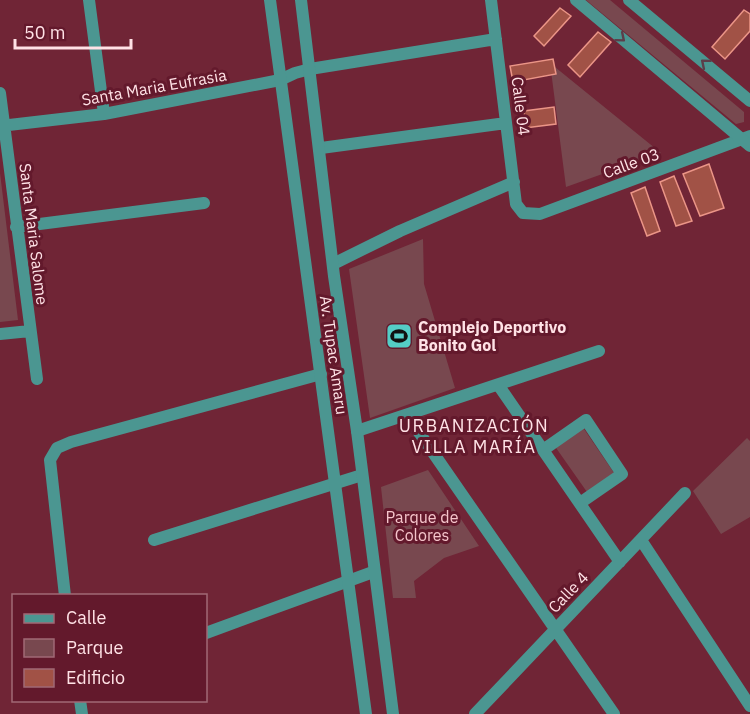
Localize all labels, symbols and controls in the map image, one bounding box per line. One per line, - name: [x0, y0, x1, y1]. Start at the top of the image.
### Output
- scale bar: [15, 12, 130, 50]
- text: 50 m: [24, 21, 66, 44]
- one-way arrow: [614, 30, 625, 41]
- one-way arrow: [701, 60, 712, 71]
- street label: Santa Maria Eufrasia: [80, 64, 229, 110]
- street label: Calle 04: [507, 76, 535, 136]
- street label: Calle 03: [600, 144, 662, 182]
- street label: Santa Maria Salome: [15, 162, 53, 306]
- street label: Av. Tupac Amaru: [316, 294, 352, 416]
- place label: Complejo Deportivo Bonito Gol: [418, 317, 566, 355]
- sports icon: Complejo Deportivo Bonito Gol: [384, 321, 414, 351]
- district label: URBANIZACIÓN VILLA MARÍA: [399, 414, 549, 458]
- park label: Parque de Colores: [386, 507, 459, 545]
- street label: Calle 4: [544, 567, 592, 617]
- legend: [12, 594, 207, 702]
- text: Calle: [66, 606, 106, 629]
- text: Parque: [66, 636, 124, 659]
- text: Edificio: [66, 666, 125, 689]

